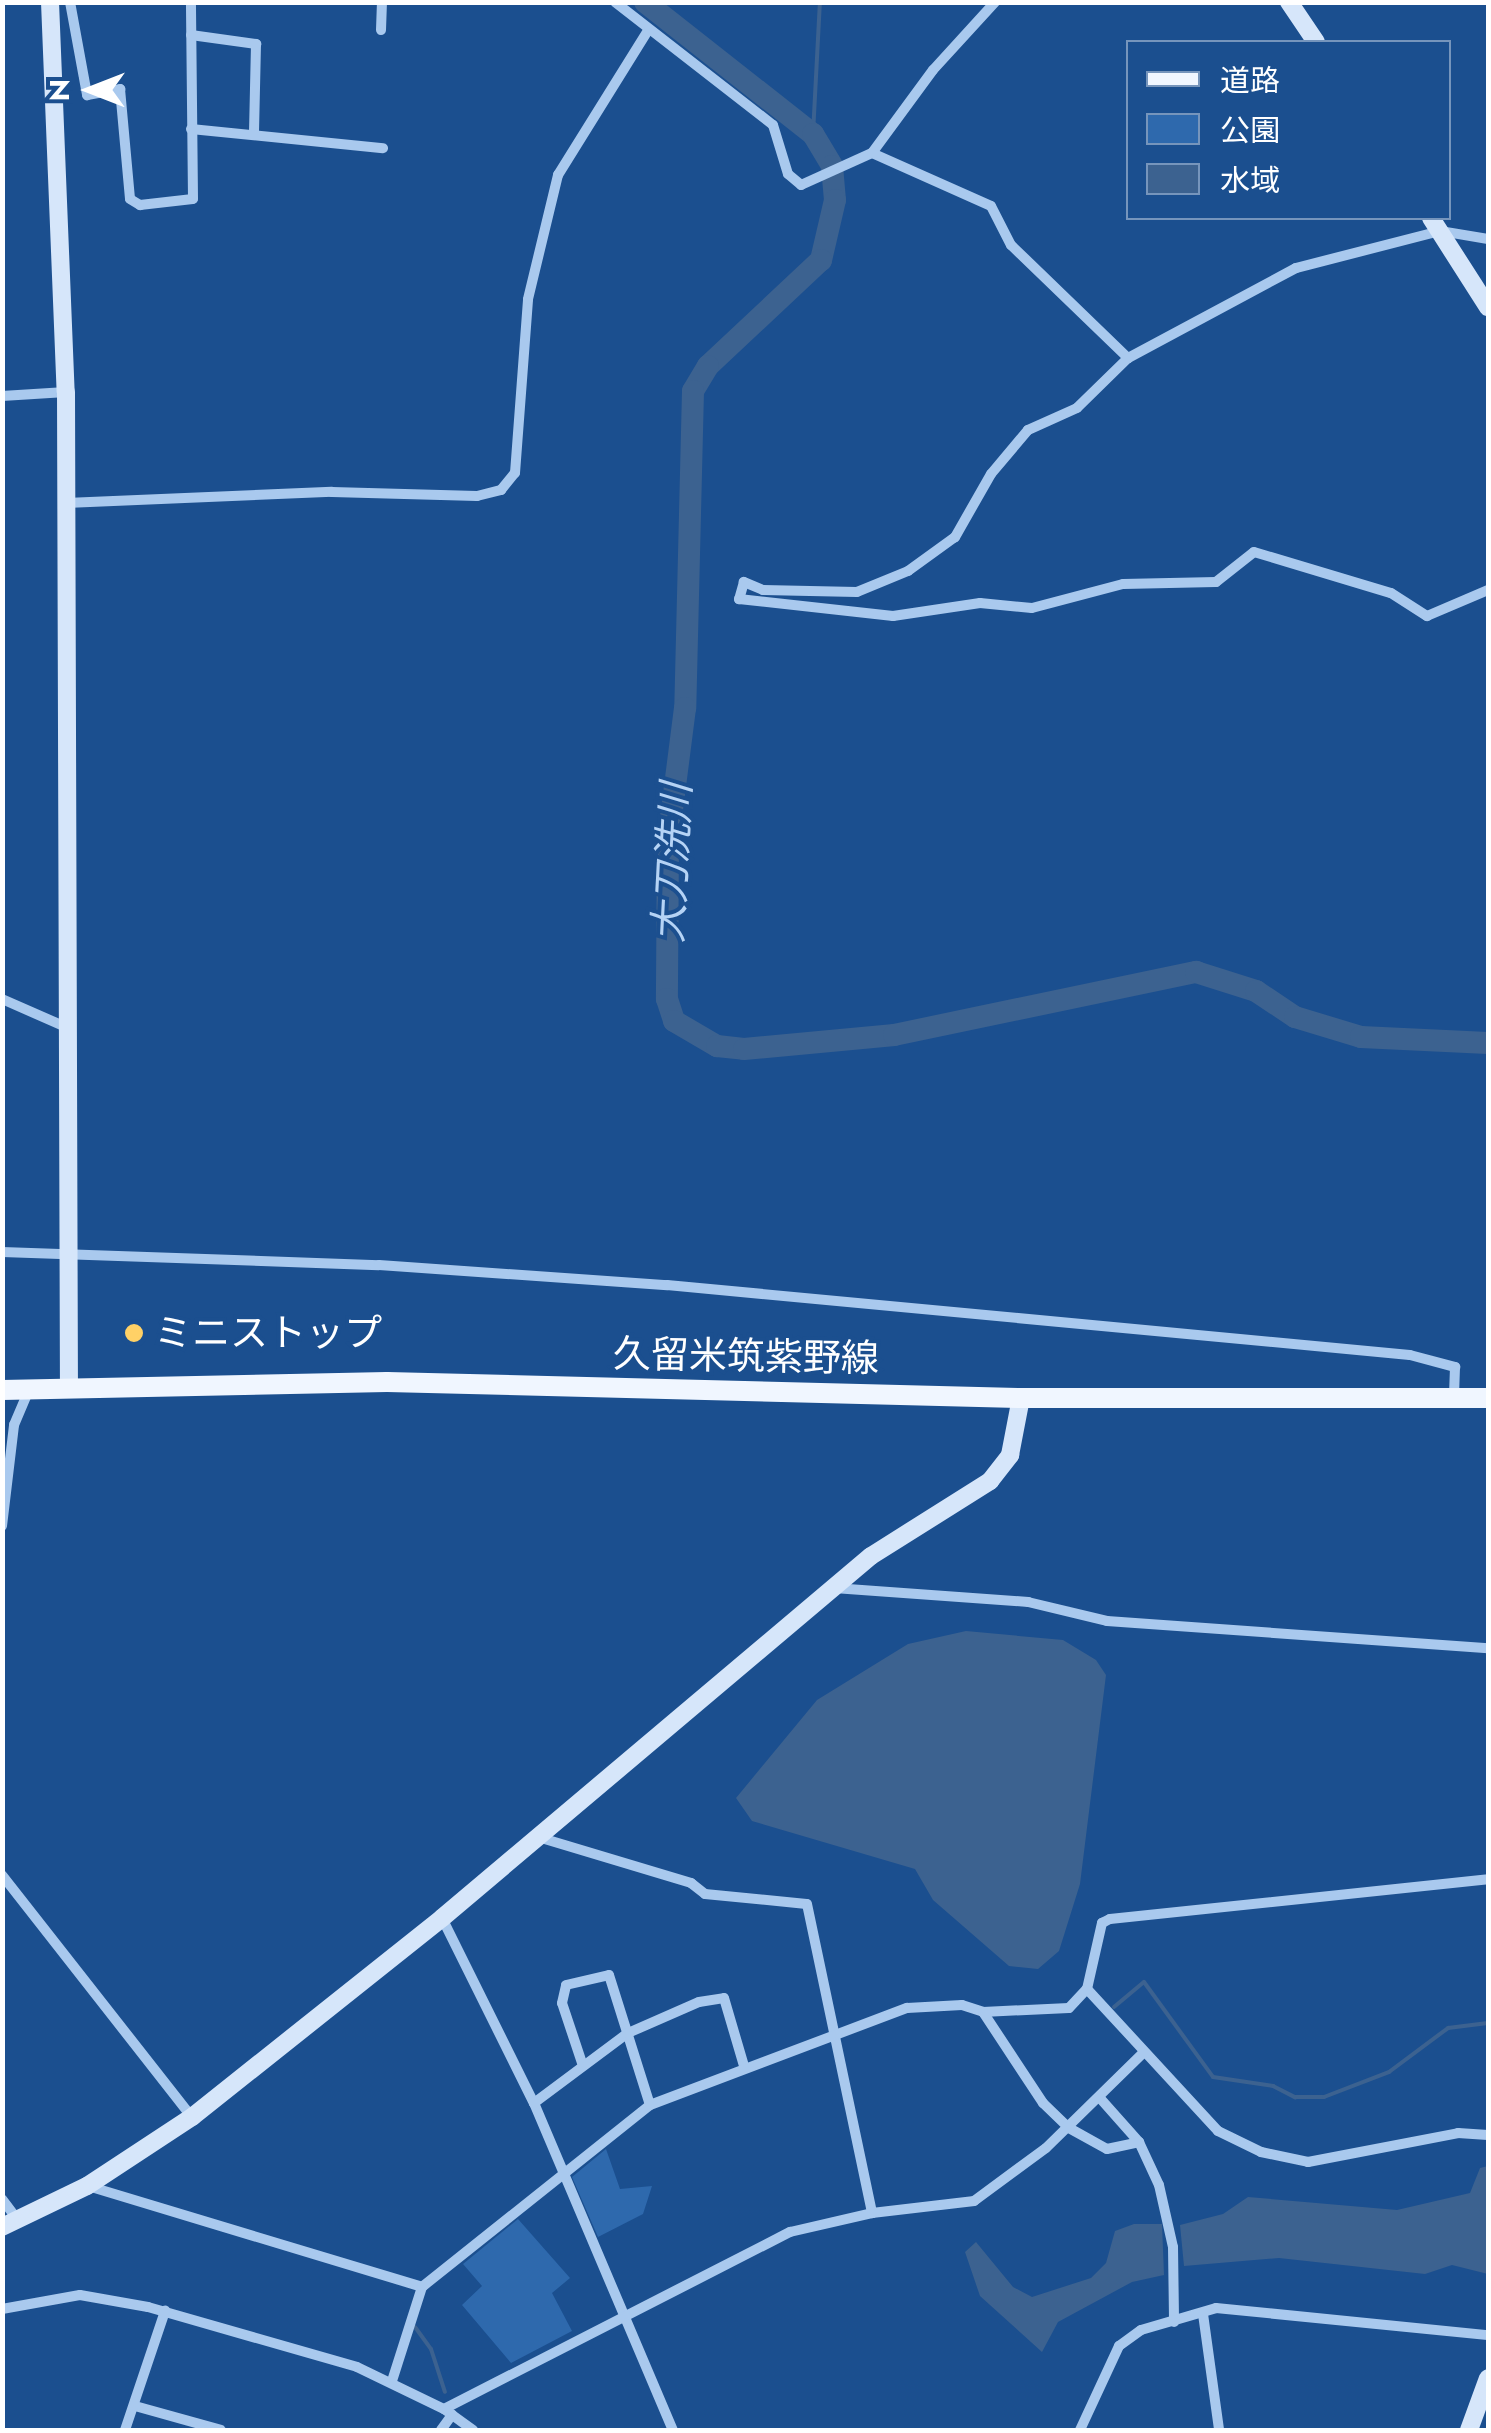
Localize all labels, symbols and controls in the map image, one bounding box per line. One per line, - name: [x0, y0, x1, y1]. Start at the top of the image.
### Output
- north arrow: [40, 40, 140, 140]
- legend: [1126, 40, 1451, 220]
- text: 道路: [1220, 59, 1280, 102]
- text: N: [39, 79, 80, 101]
- text: 公園: [1220, 109, 1280, 152]
- text: 水域: [1220, 159, 1280, 202]
- water label: 大刀洗川: [644, 782, 700, 944]
- place label: ミニストップ: [154, 1310, 382, 1356]
- marker: ミニストップ: [123, 1322, 145, 1344]
- street label: 久留米筑紫野線: [613, 1331, 879, 1381]

